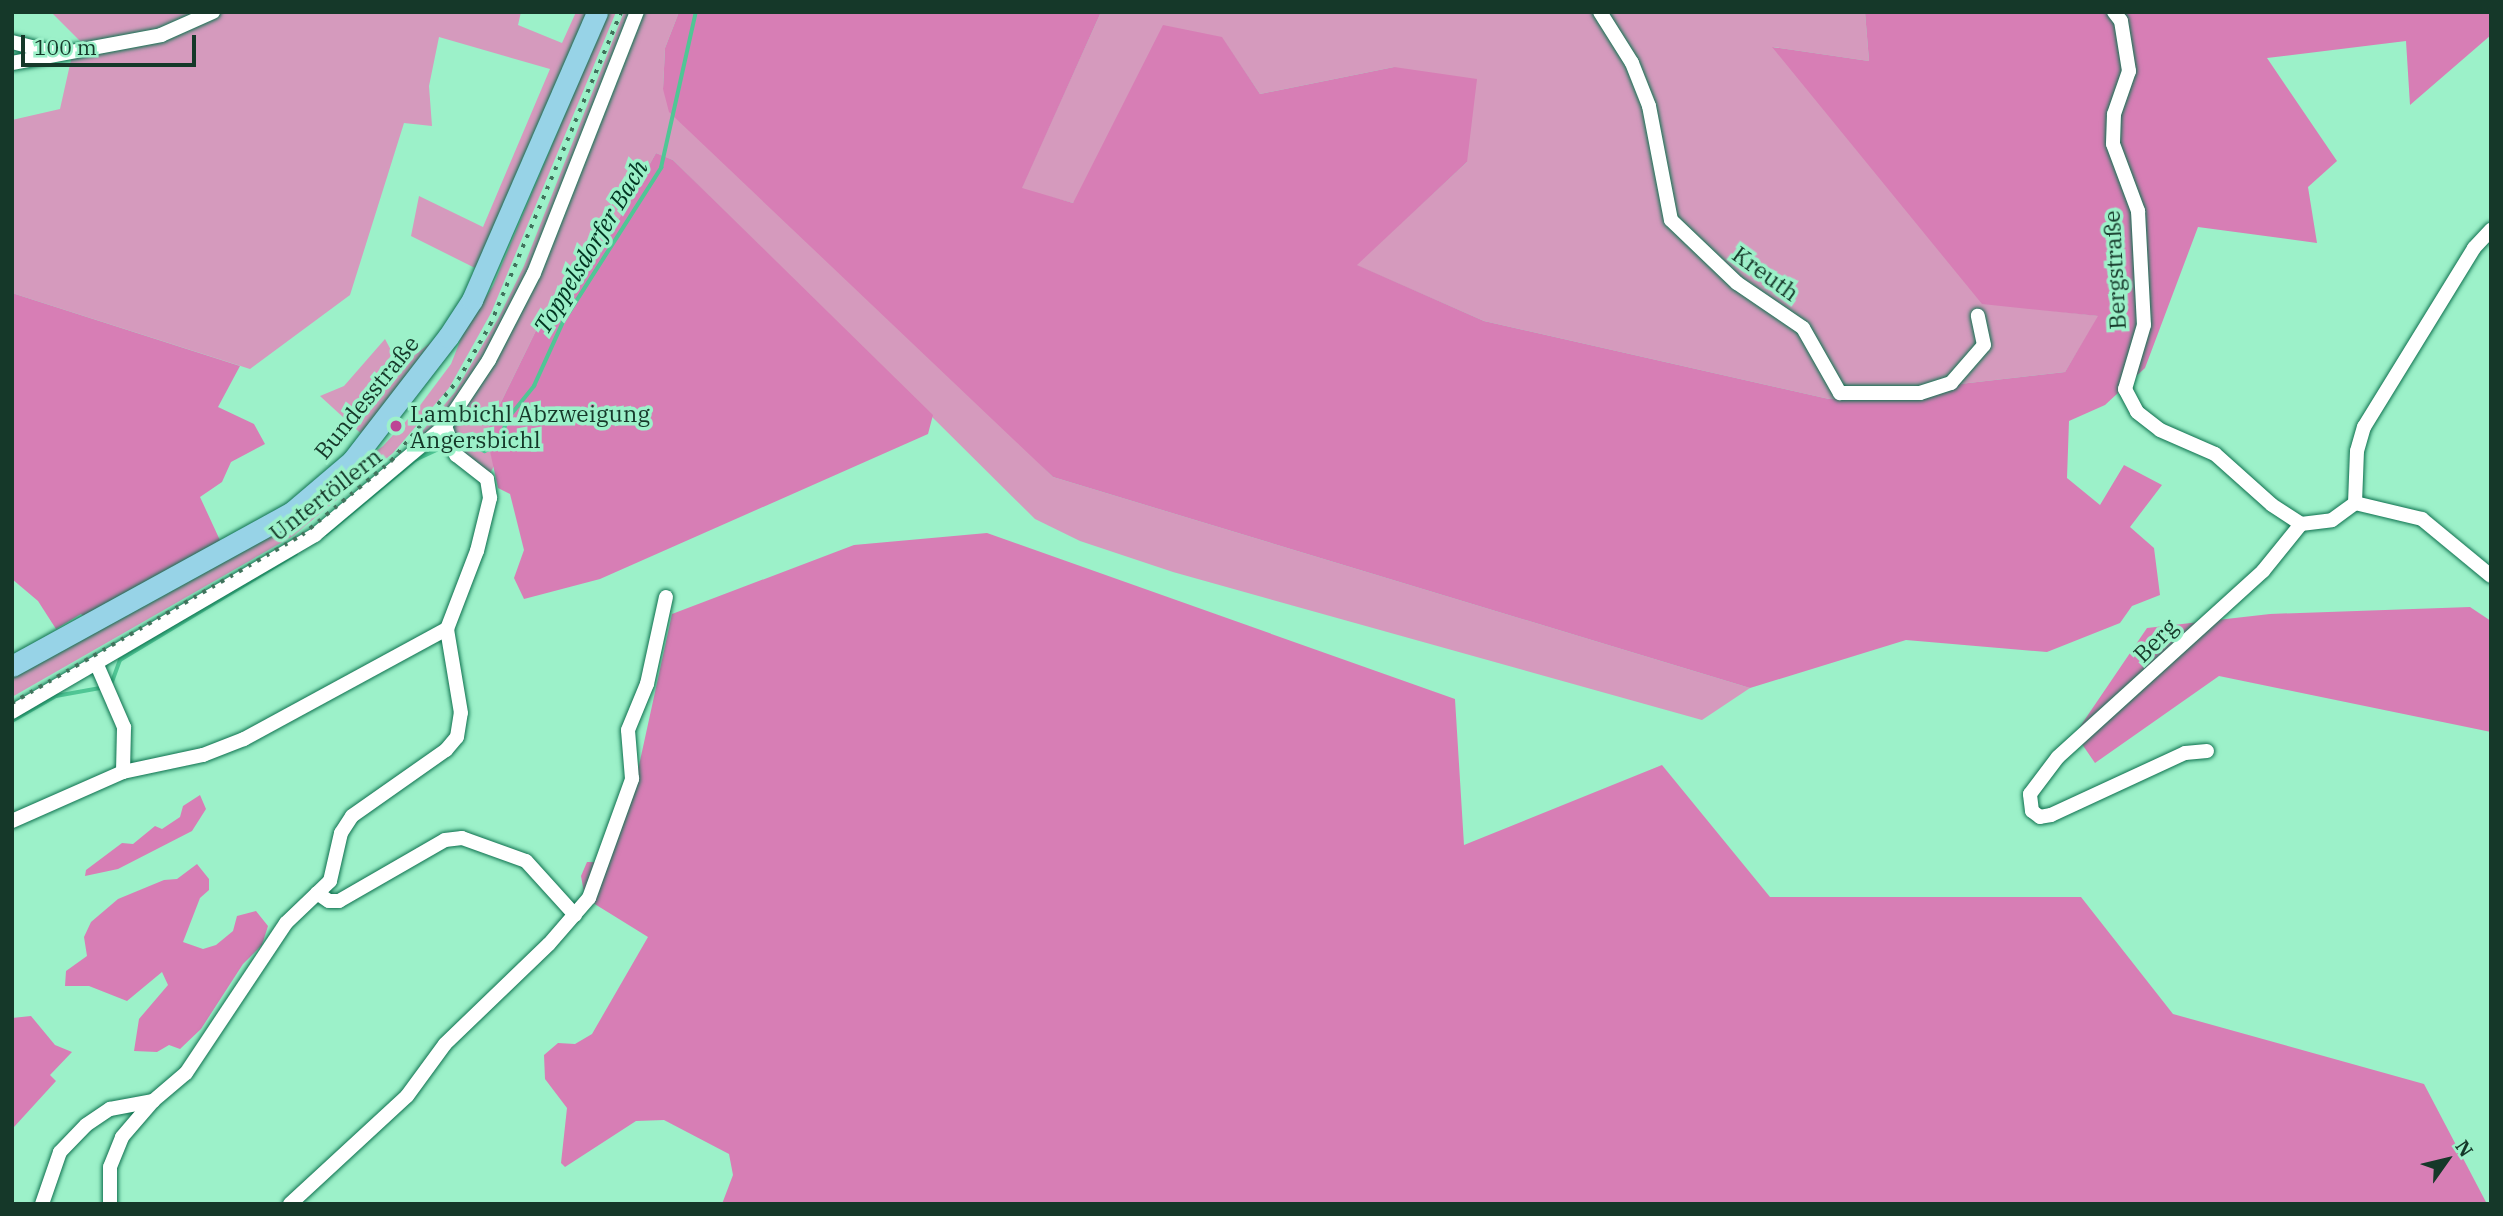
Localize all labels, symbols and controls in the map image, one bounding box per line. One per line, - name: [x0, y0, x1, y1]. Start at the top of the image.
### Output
- scale bar: [24, 21, 200, 65]
- text: 100 m: [34, 33, 97, 61]
- water label: Toppelsdorfer Bach: [528, 155, 654, 339]
- street label: Bergstraße: [2097, 210, 2131, 330]
- street label: Kreuth: [1727, 240, 1805, 306]
- street label: Bundesstraße: [308, 330, 424, 464]
- place label: Lambichl Abzweigung Angersbichl: [410, 399, 650, 453]
- marker: Lambichl Abzweigung Angersbichl: [388, 418, 404, 434]
- street label: Untertöllern: [263, 442, 387, 546]
- street label: Berg: [2127, 612, 2183, 668]
- north arrow: [2412, 1125, 2482, 1195]
- text: N: [2450, 1135, 2479, 1161]

